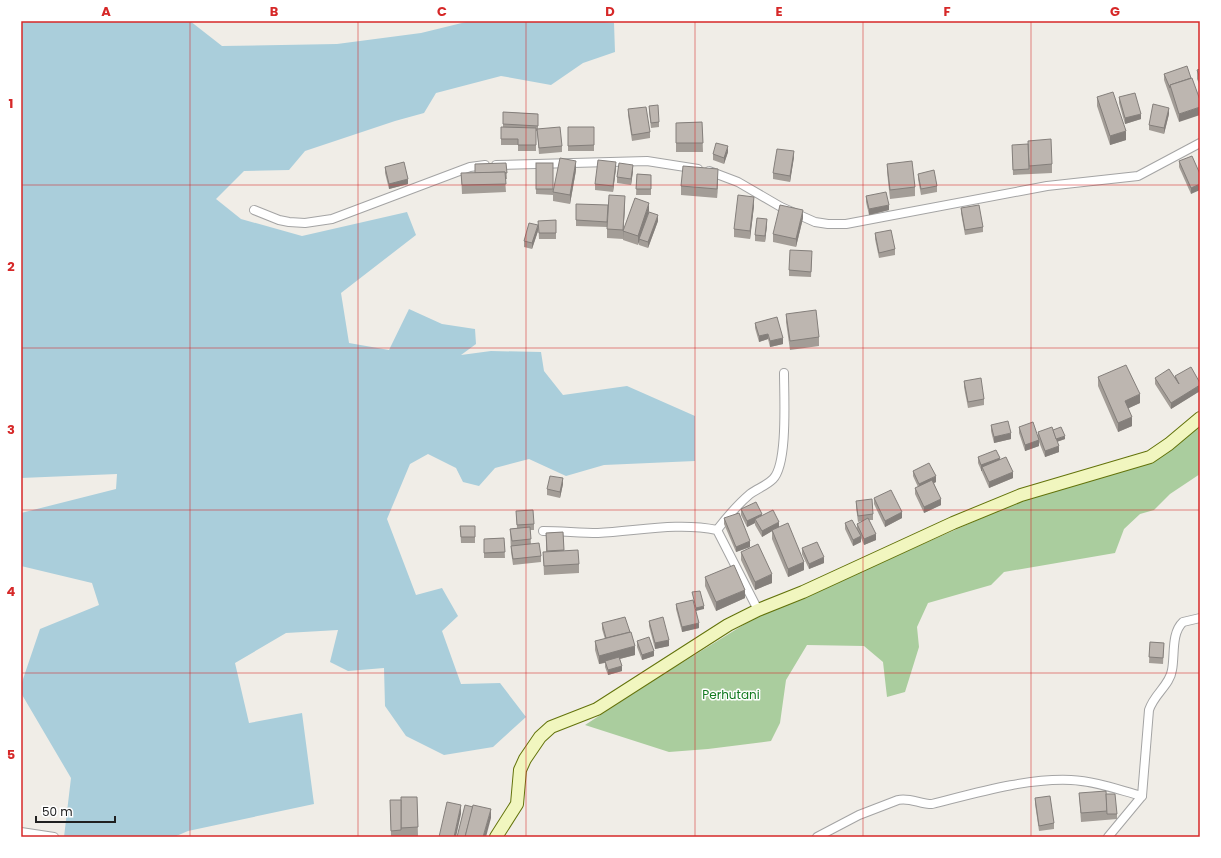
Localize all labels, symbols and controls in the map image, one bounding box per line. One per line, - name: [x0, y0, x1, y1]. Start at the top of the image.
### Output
- text: A: [101, 2, 111, 21]
- text: B: [270, 2, 279, 21]
- text: C: [437, 2, 447, 21]
- text: D: [605, 2, 615, 21]
- text: E: [775, 2, 783, 21]
- text: F: [943, 2, 951, 21]
- text: G: [1110, 2, 1120, 21]
- text: 1: [9, 94, 13, 113]
- text: 2: [7, 257, 15, 276]
- text: 3: [7, 420, 15, 439]
- text: 4: [7, 582, 16, 601]
- park label: Perhutani: [702, 686, 760, 703]
- text: 5: [7, 745, 15, 764]
- scale bar: [36, 798, 115, 824]
- text: 50 m: [42, 803, 73, 820]

